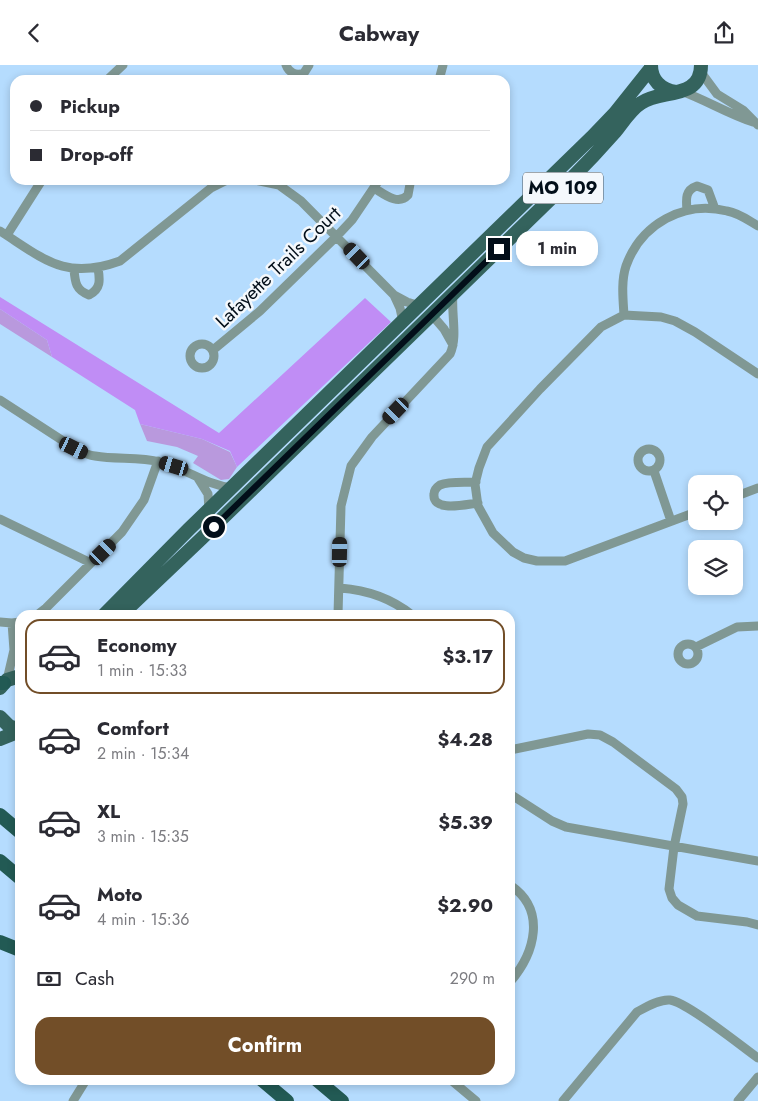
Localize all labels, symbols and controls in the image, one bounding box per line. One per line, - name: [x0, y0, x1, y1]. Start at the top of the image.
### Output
- text: Cabway: [339, 17, 419, 49]
- icon: back: [20, 19, 48, 47]
- icon: share: [710, 19, 738, 47]
- text: Pickup: [60, 93, 120, 120]
- text: Drop-off: [60, 141, 133, 168]
- road number: MO 109: [523, 173, 603, 203]
- street label: Lafayette Trails Court: [209, 200, 347, 334]
- callout: 1 min: [516, 231, 599, 267]
- text: 1 min: [537, 237, 577, 260]
- route end: [488, 238, 510, 260]
- car: [341, 240, 372, 272]
- car: [380, 395, 411, 427]
- car: [57, 435, 90, 461]
- car: [157, 454, 190, 478]
- map controls: [688, 475, 743, 595]
- button: locate: [688, 475, 743, 530]
- route start: [203, 516, 225, 538]
- car: [86, 536, 119, 568]
- car: [332, 537, 347, 567]
- button: layers: [688, 540, 743, 595]
- text: Economy: [97, 632, 177, 659]
- icon: car: [37, 634, 82, 679]
- text: $3.17: [442, 643, 493, 670]
- text: 1 min · 15:33: [97, 659, 187, 682]
- text: Comfort: [97, 715, 169, 742]
- icon: car: [37, 717, 82, 762]
- text: $4.28: [437, 726, 493, 753]
- text: 2 min · 15:34: [97, 742, 189, 765]
- text: XL: [97, 798, 120, 825]
- icon: car: [37, 800, 82, 845]
- text: $5.39: [438, 809, 493, 836]
- text: 3 min · 15:35: [97, 825, 189, 848]
- text: Moto: [97, 881, 142, 908]
- icon: car: [37, 883, 82, 928]
- text: $2.90: [437, 892, 493, 919]
- text: 4 min · 15:36: [97, 908, 190, 931]
- icon: cash: [35, 965, 63, 993]
- text: Cash: [75, 965, 115, 992]
- text: 290 m: [450, 967, 495, 990]
- button: Confirm: [35, 1017, 495, 1075]

